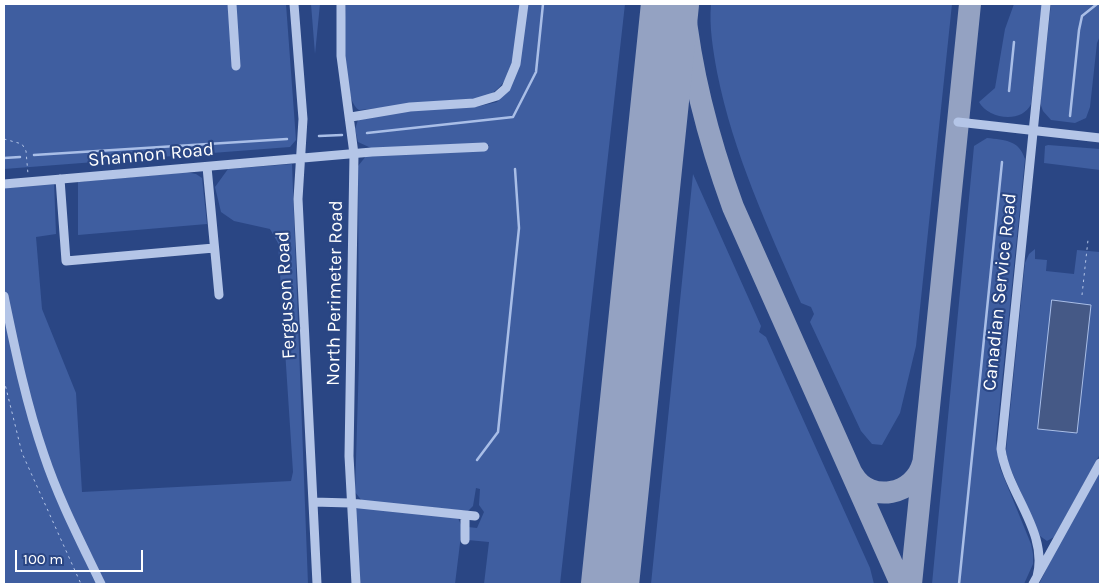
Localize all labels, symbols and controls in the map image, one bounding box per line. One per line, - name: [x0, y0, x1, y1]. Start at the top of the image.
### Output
- street label: Shannon Road: [87, 138, 215, 172]
- street label: Canadian Service Road: [978, 192, 1022, 392]
- street label: North Perimeter Road: [322, 200, 348, 386]
- street label: Ferguson Road: [271, 230, 301, 360]
- scale bar: [18, 540, 145, 572]
- text: 100 m: [23, 550, 63, 568]

